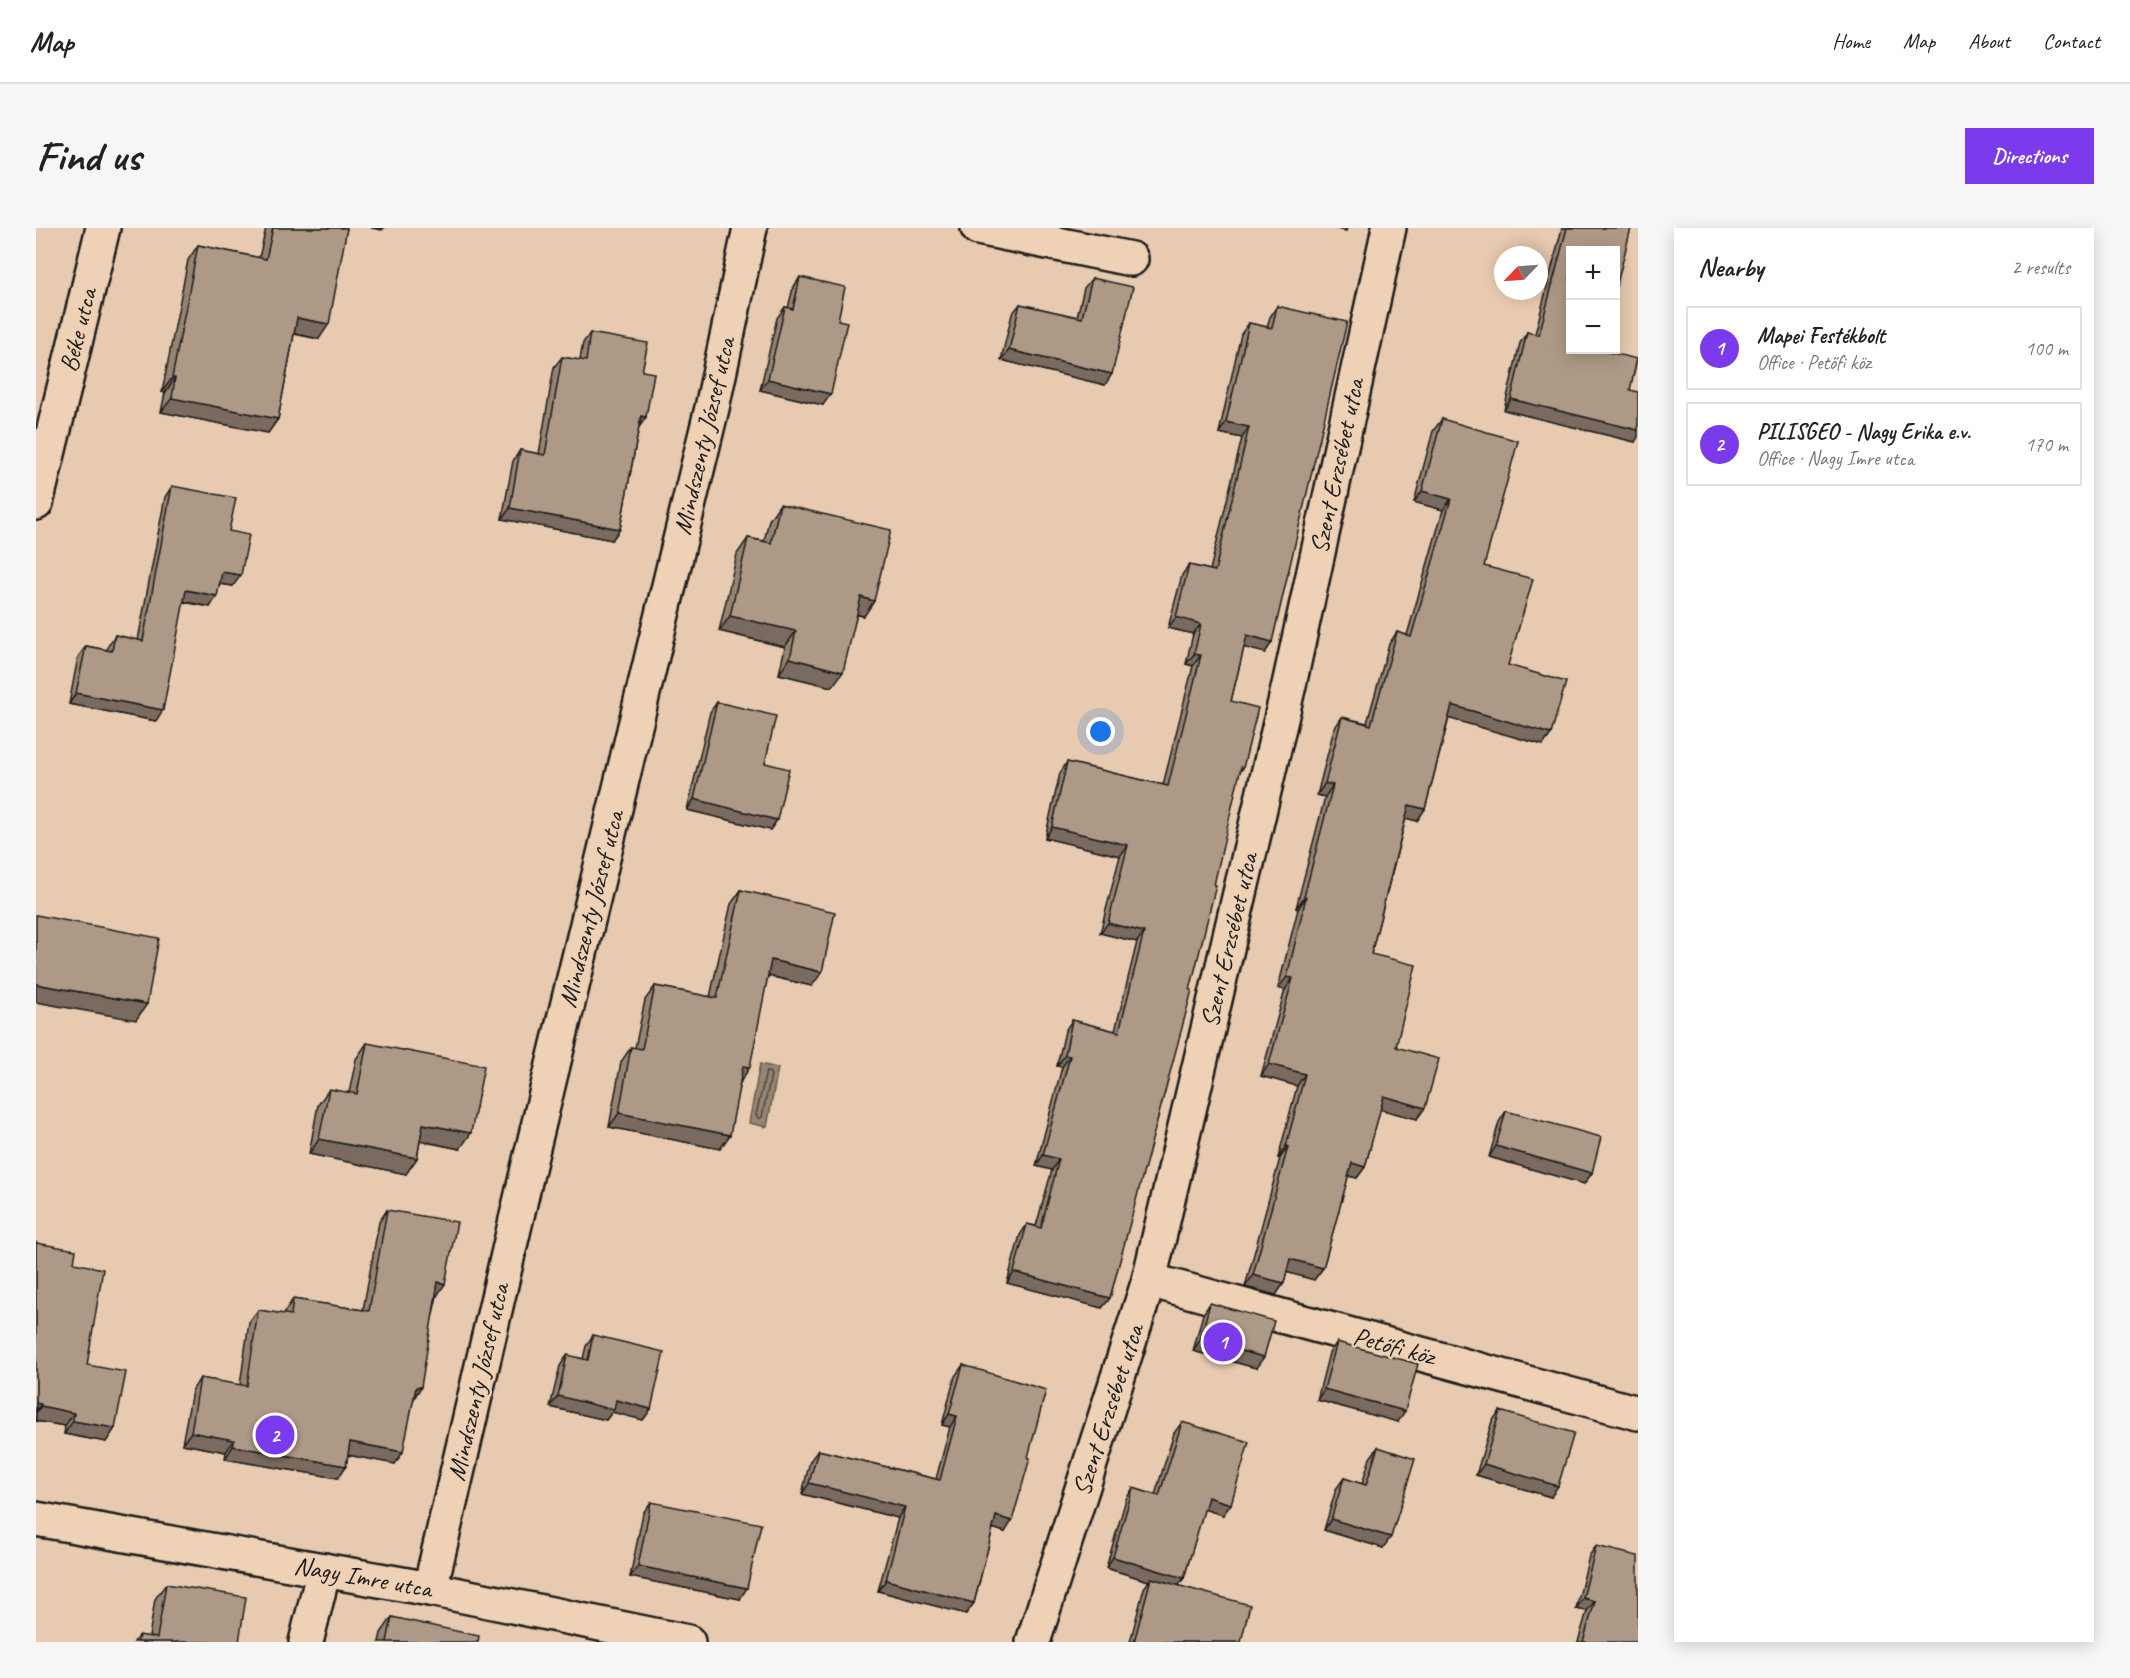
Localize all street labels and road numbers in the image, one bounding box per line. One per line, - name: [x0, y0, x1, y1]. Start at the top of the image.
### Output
- street label: Béke utca: [52, 282, 105, 375]
- street label: Mindszenty József utca: [665, 332, 743, 538]
- street label: Szent Erzsébet utca: [1302, 373, 1372, 556]
- street label: Mindszenty József utca: [551, 805, 632, 1011]
- street label: Szent Erzsébet utca: [1193, 847, 1266, 1030]
- street label: Mindszenty József utca: [439, 1278, 517, 1484]
- street label: Szent Erzsébet utca: [1065, 1318, 1152, 1500]
- street label: Petőfi köz: [1350, 1319, 1441, 1373]
- street label: Nagy Imre utca: [292, 1549, 437, 1606]

